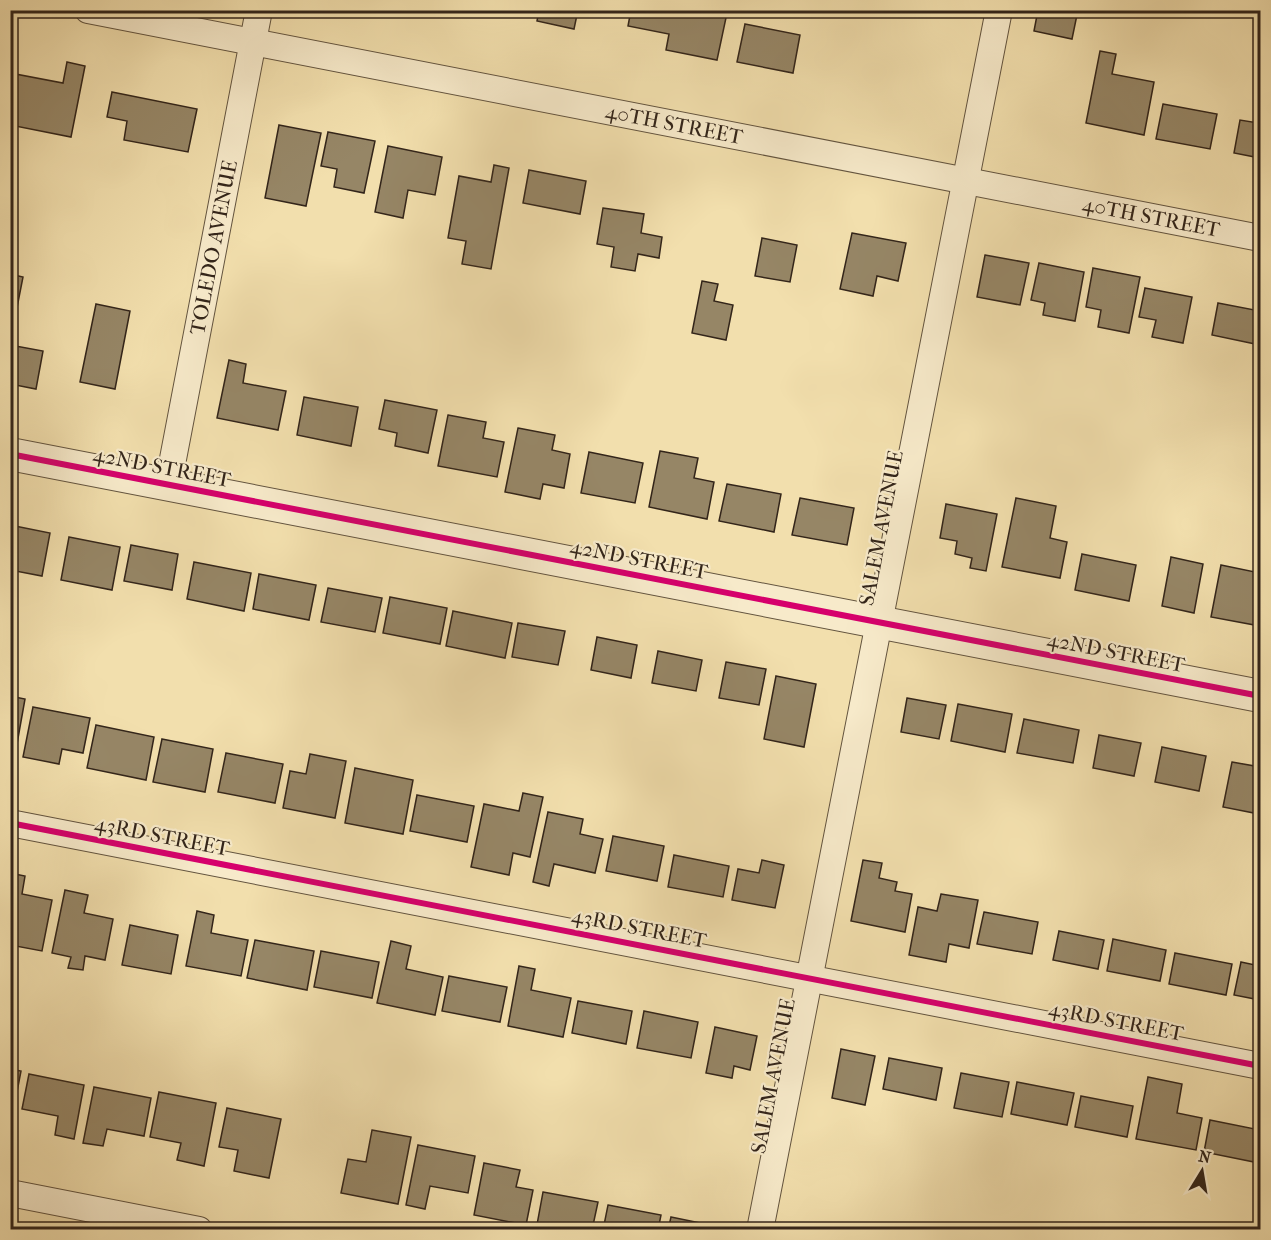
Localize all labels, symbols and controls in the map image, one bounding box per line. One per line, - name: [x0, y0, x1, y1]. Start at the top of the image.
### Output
- street label: 40TH STREET: [603, 99, 746, 149]
- street label: TOLEDO AVENUE: [185, 158, 242, 337]
- street label: 40TH STREET: [1080, 192, 1223, 242]
- street label: 42ND STREET: [91, 442, 234, 492]
- street label: SALEM AVENUE: [854, 448, 908, 608]
- street label: 42ND STREET: [568, 534, 711, 584]
- street label: 42ND STREET: [1045, 627, 1188, 677]
- street label: 43RD STREET: [93, 811, 232, 861]
- street label: 43RD STREET: [570, 903, 709, 953]
- street label: SALEM AVENUE: [746, 996, 800, 1156]
- street label: 43RD STREET: [1047, 996, 1186, 1046]
- north arrow: [1172, 1141, 1232, 1201]
- text: N: [1197, 1146, 1213, 1167]

